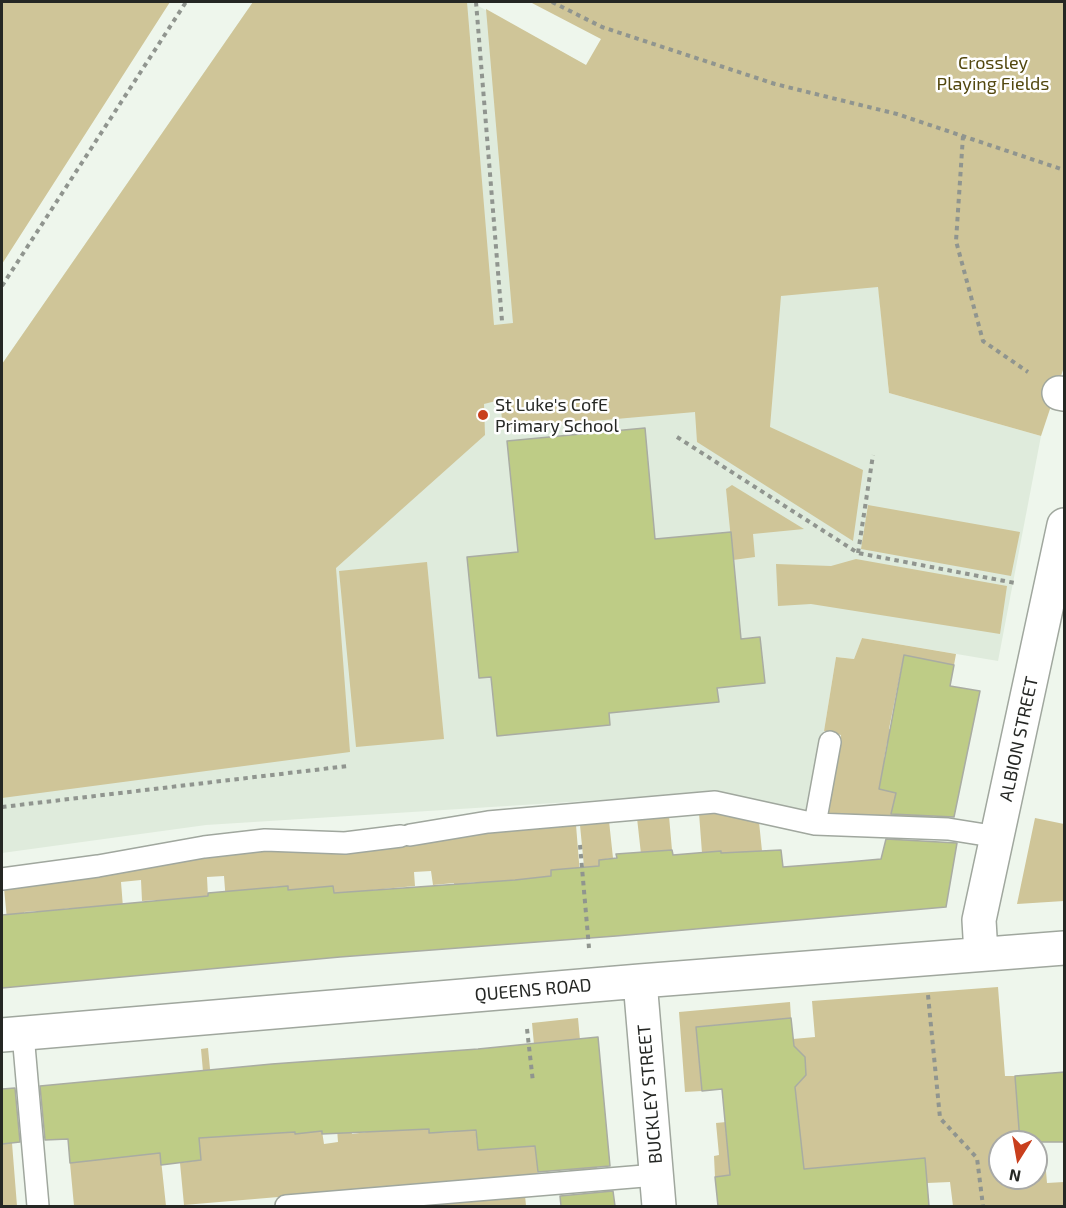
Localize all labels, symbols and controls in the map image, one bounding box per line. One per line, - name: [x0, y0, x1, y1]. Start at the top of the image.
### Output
- park label: Crossley Playing Fields: [937, 52, 1049, 94]
- place label: St Luke's CofE Primary School: [495, 394, 619, 436]
- marker: St Luke's CofE Primary School: [476, 408, 490, 422]
- street label: ALBION STREET: [995, 674, 1043, 804]
- street label: QUEENS ROAD: [474, 974, 592, 1006]
- street label: BUCKLEY STREET: [633, 1023, 667, 1165]
- north arrow: [988, 1130, 1048, 1190]
- text: N: [1007, 1166, 1022, 1187]

